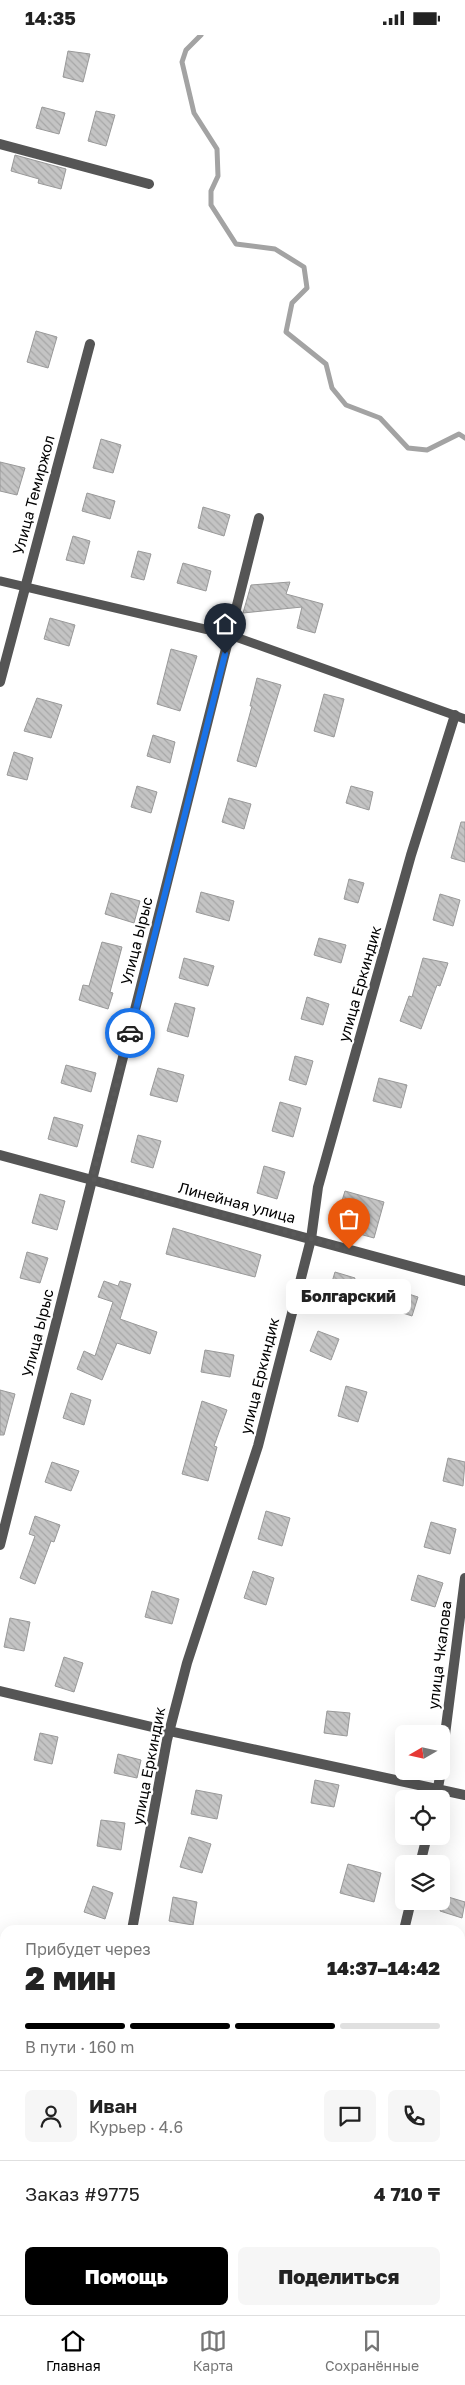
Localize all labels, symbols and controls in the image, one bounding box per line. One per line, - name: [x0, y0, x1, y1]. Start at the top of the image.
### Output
- text: 14:35: [25, 6, 76, 29]
- street label: Улица Темиржол: [8, 433, 58, 557]
- pin: [204, 603, 246, 654]
- icon: home: [211, 610, 239, 638]
- street label: Улица Ырыс: [116, 895, 156, 987]
- street label: улица Еркиндик: [334, 923, 384, 1044]
- courier: [105, 1008, 155, 1058]
- icon: car: [116, 1019, 144, 1047]
- street label: Линейная улица: [177, 1178, 298, 1226]
- pin: [328, 1198, 370, 1249]
- icon: bag: [335, 1205, 363, 1233]
- callout: Болгарский: [286, 1279, 412, 1314]
- text: Болгарский: [301, 1286, 396, 1306]
- street label: Улица Ырыс: [17, 1287, 57, 1379]
- street label: улица Еркиндик: [236, 1315, 282, 1436]
- street label: улица Чкалова: [423, 1599, 455, 1710]
- street label: улица Еркиндик: [128, 1705, 168, 1826]
- north arrow: [395, 1725, 450, 1780]
- map controls: [395, 1725, 450, 1910]
- button: locate: [395, 1790, 450, 1845]
- button: layers: [395, 1855, 450, 1910]
- text: Прибудет через: [25, 1939, 151, 1959]
- text: 14:37–14:42: [327, 1956, 440, 1979]
- text: 2 мин: [25, 1959, 116, 1997]
- text: В пути · 160 m: [25, 2037, 135, 2057]
- button: person: [25, 2090, 77, 2142]
- button: chat: [324, 2090, 376, 2142]
- button: phone: [388, 2090, 440, 2142]
- text: Иван: [89, 2094, 137, 2117]
- text: Курьер · 4.6: [89, 2117, 183, 2137]
- text: Заказ #9775: [25, 2182, 140, 2205]
- text: 4 710 ₸: [374, 2182, 440, 2205]
- button: Помощь: [25, 2247, 228, 2305]
- button: Поделиться: [238, 2247, 440, 2305]
- tab: Главная: [46, 2327, 101, 2374]
- tab: Карта: [193, 2327, 233, 2374]
- tab: Сохранённые: [325, 2327, 419, 2374]

